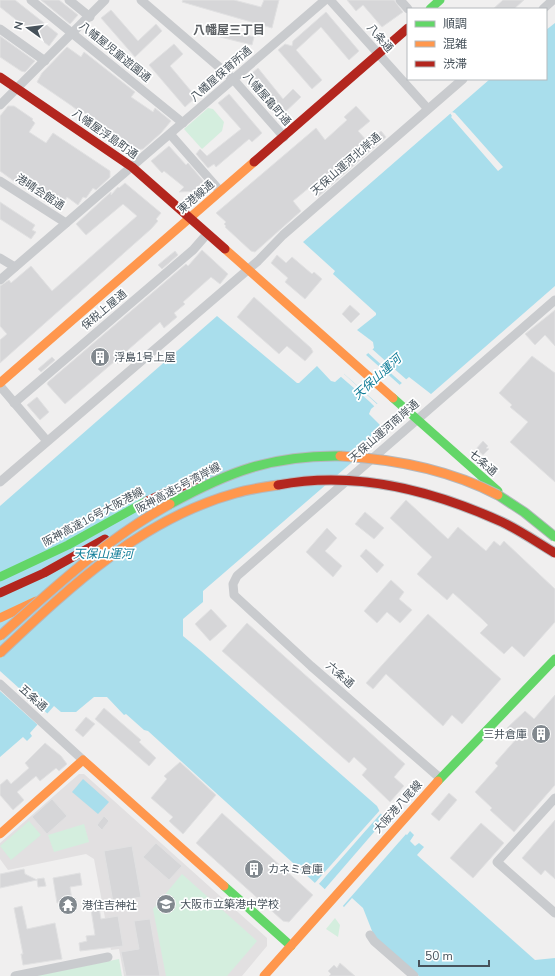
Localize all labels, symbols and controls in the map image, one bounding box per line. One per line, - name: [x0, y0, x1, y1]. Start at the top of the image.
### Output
- north arrow: [8, 8, 48, 48]
- legend: [407, 8, 547, 80]
- text: 順調: [443, 16, 467, 32]
- street label: 八幡屋児童遊園通: [76, 18, 154, 86]
- text: N: [11, 20, 27, 32]
- street label: 八条通: [364, 21, 396, 55]
- district label: 八幡屋三丁目: [193, 22, 265, 38]
- text: 混雑: [443, 36, 467, 52]
- street label: 八幡屋保育所通: [187, 43, 255, 105]
- text: 渋滞: [443, 56, 467, 72]
- street label: 八幡屋亀町通: [240, 69, 294, 129]
- street label: 八幡屋浮島町通: [69, 106, 141, 162]
- street label: 天保山運河北岸通: [308, 129, 384, 199]
- street label: 港晴会館通: [13, 171, 67, 213]
- street label: 東港線通: [174, 177, 218, 217]
- street label: 保税上屋通: [78, 287, 130, 333]
- building icon: 浮島1号上屋: [89, 346, 111, 368]
- place label: 浮島1号上屋: [114, 350, 176, 365]
- water label: 天保山運河: [349, 350, 406, 403]
- street label: 天保山運河南岸通: [346, 396, 422, 466]
- street label: 七条通: [466, 447, 500, 479]
- street label: 阪神高速5号湾岸線: [133, 459, 223, 517]
- street label: 阪神高速16号大阪港線: [40, 484, 146, 550]
- water label: 天保山運河: [73, 546, 135, 562]
- street label: 六条通: [323, 659, 357, 691]
- street label: 五条通: [16, 681, 50, 715]
- building icon: 三井倉庫: [530, 723, 552, 745]
- place label: 三井倉庫: [483, 727, 527, 742]
- street label: 大阪港八尾線: [370, 777, 426, 837]
- building icon: カネミ倉庫: [243, 858, 265, 880]
- place label: カネミ倉庫: [268, 862, 323, 877]
- school or university icon: 大阪市立築港中学校: [155, 893, 177, 915]
- temple icon: 港住吉神社: [57, 894, 79, 916]
- place label: 大阪市立築港中学校: [180, 897, 279, 912]
- place label: 港住吉神社: [82, 898, 137, 913]
- scale bar: [419, 942, 489, 968]
- text: 50 m: [425, 948, 453, 964]

